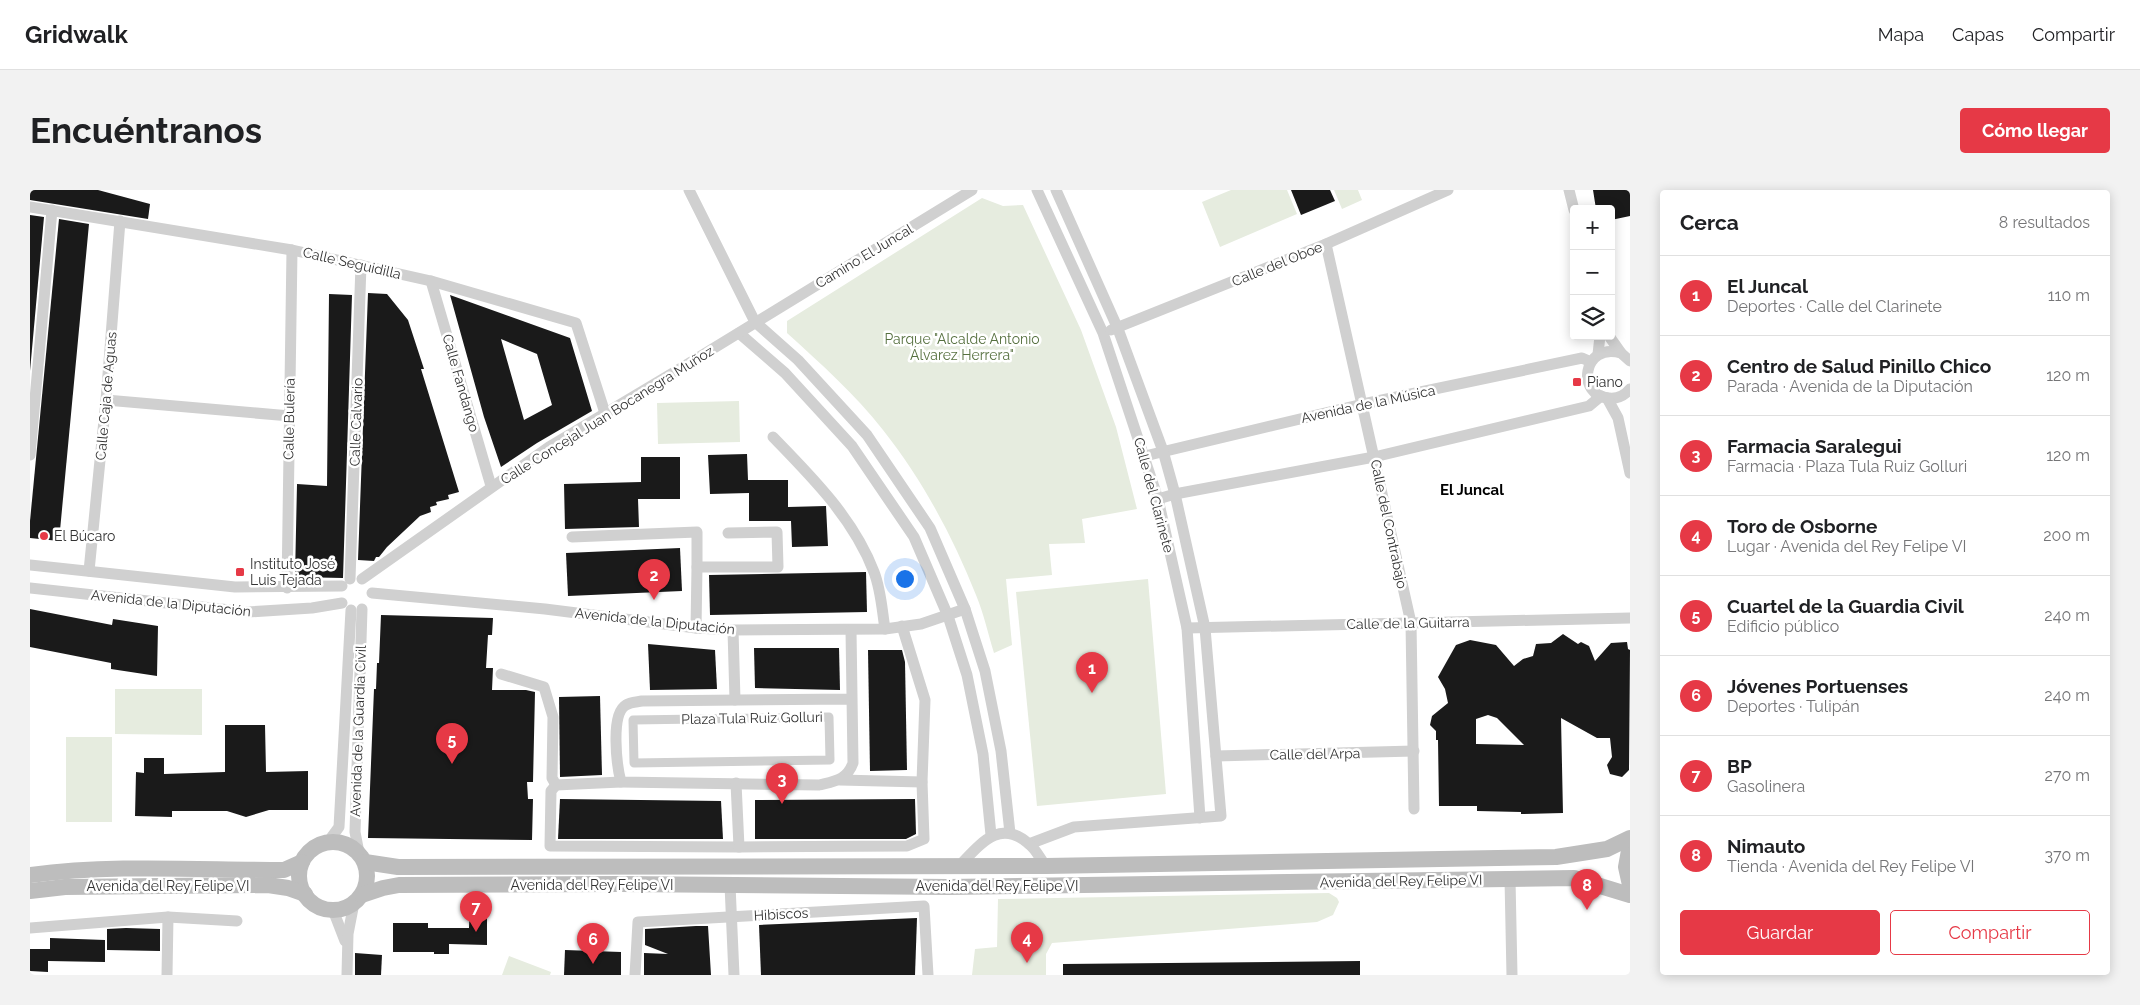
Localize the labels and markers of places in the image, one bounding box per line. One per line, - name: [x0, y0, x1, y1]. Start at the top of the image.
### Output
- place label: Piano: [1587, 374, 1623, 390]
- marker: Piano: [1571, 376, 1583, 388]
- place label: El Búcaro: [54, 528, 115, 544]
- marker: El Búcaro: [38, 530, 50, 542]
- place label: Instituto José Luis Tejada: [250, 556, 335, 588]
- pin: 2: [638, 559, 670, 600]
- marker: Instituto José Luis Tejada: [234, 566, 246, 578]
- pin: 1: [1076, 652, 1108, 693]
- pin: 5: [436, 723, 468, 764]
- pin: 3: [766, 763, 798, 804]
- pin: 8: [1571, 869, 1603, 910]
- pin: 7: [460, 891, 492, 932]
- pin: 4: [1011, 922, 1043, 963]
- pin: 6: [577, 923, 609, 964]

